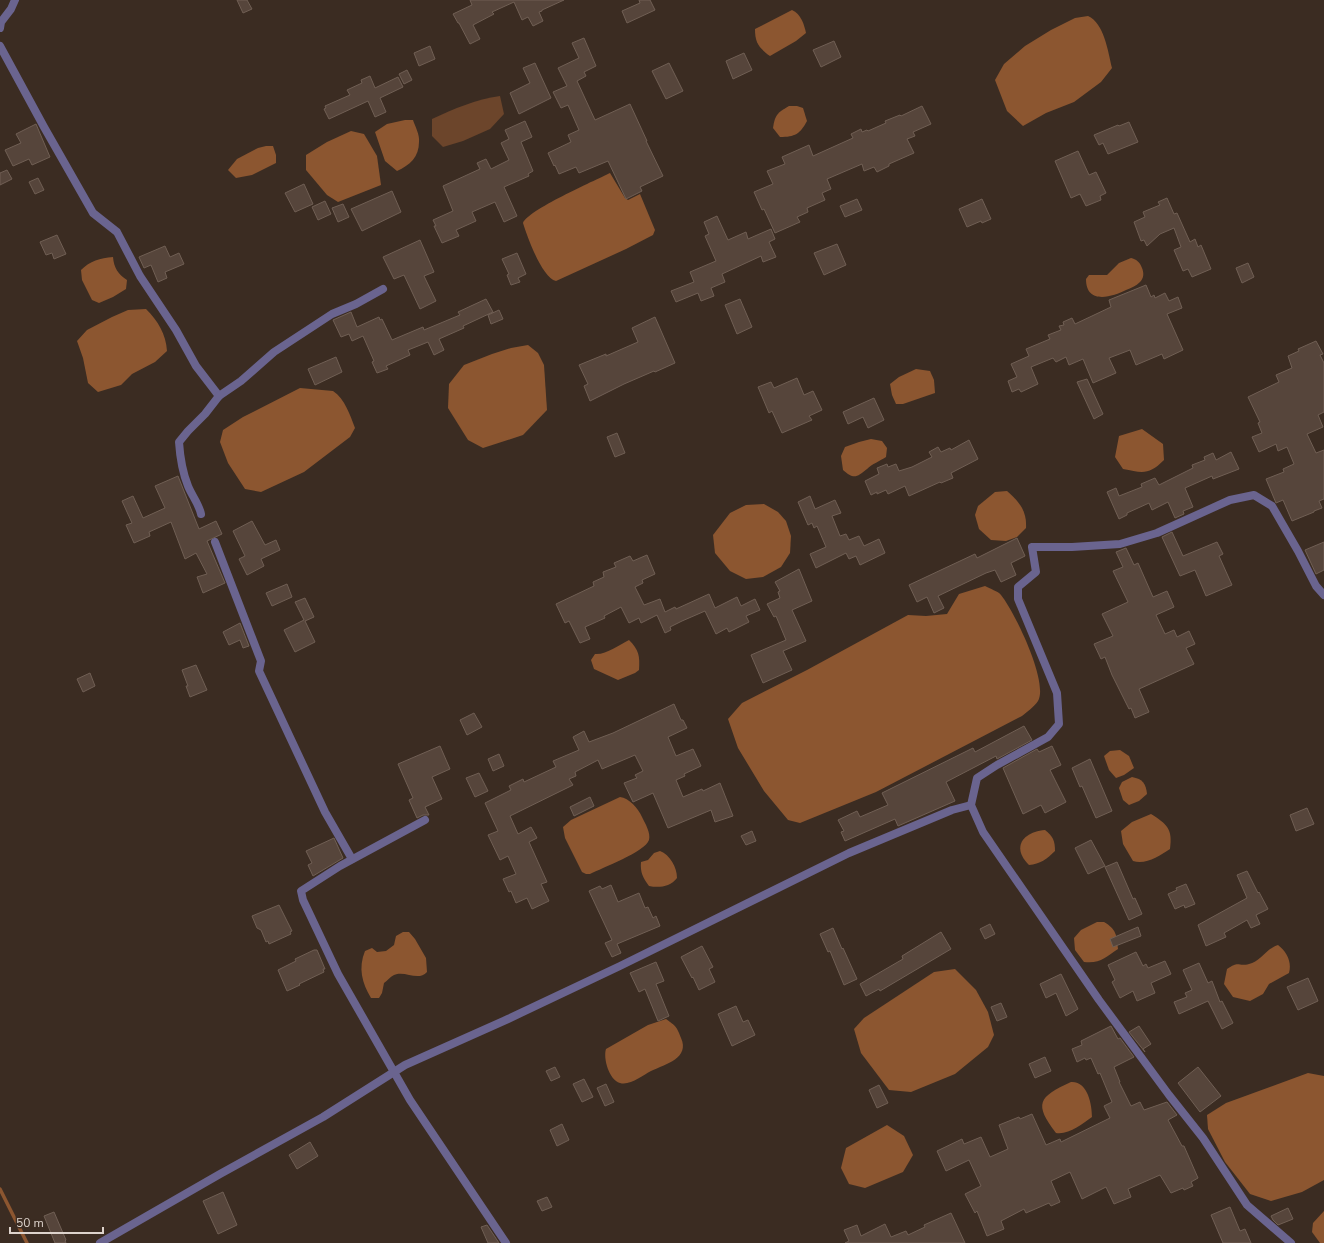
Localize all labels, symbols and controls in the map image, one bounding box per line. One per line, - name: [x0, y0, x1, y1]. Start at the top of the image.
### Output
- scale bar: [10, 1209, 103, 1235]
- text: 50 m: [16, 1215, 44, 1231]

